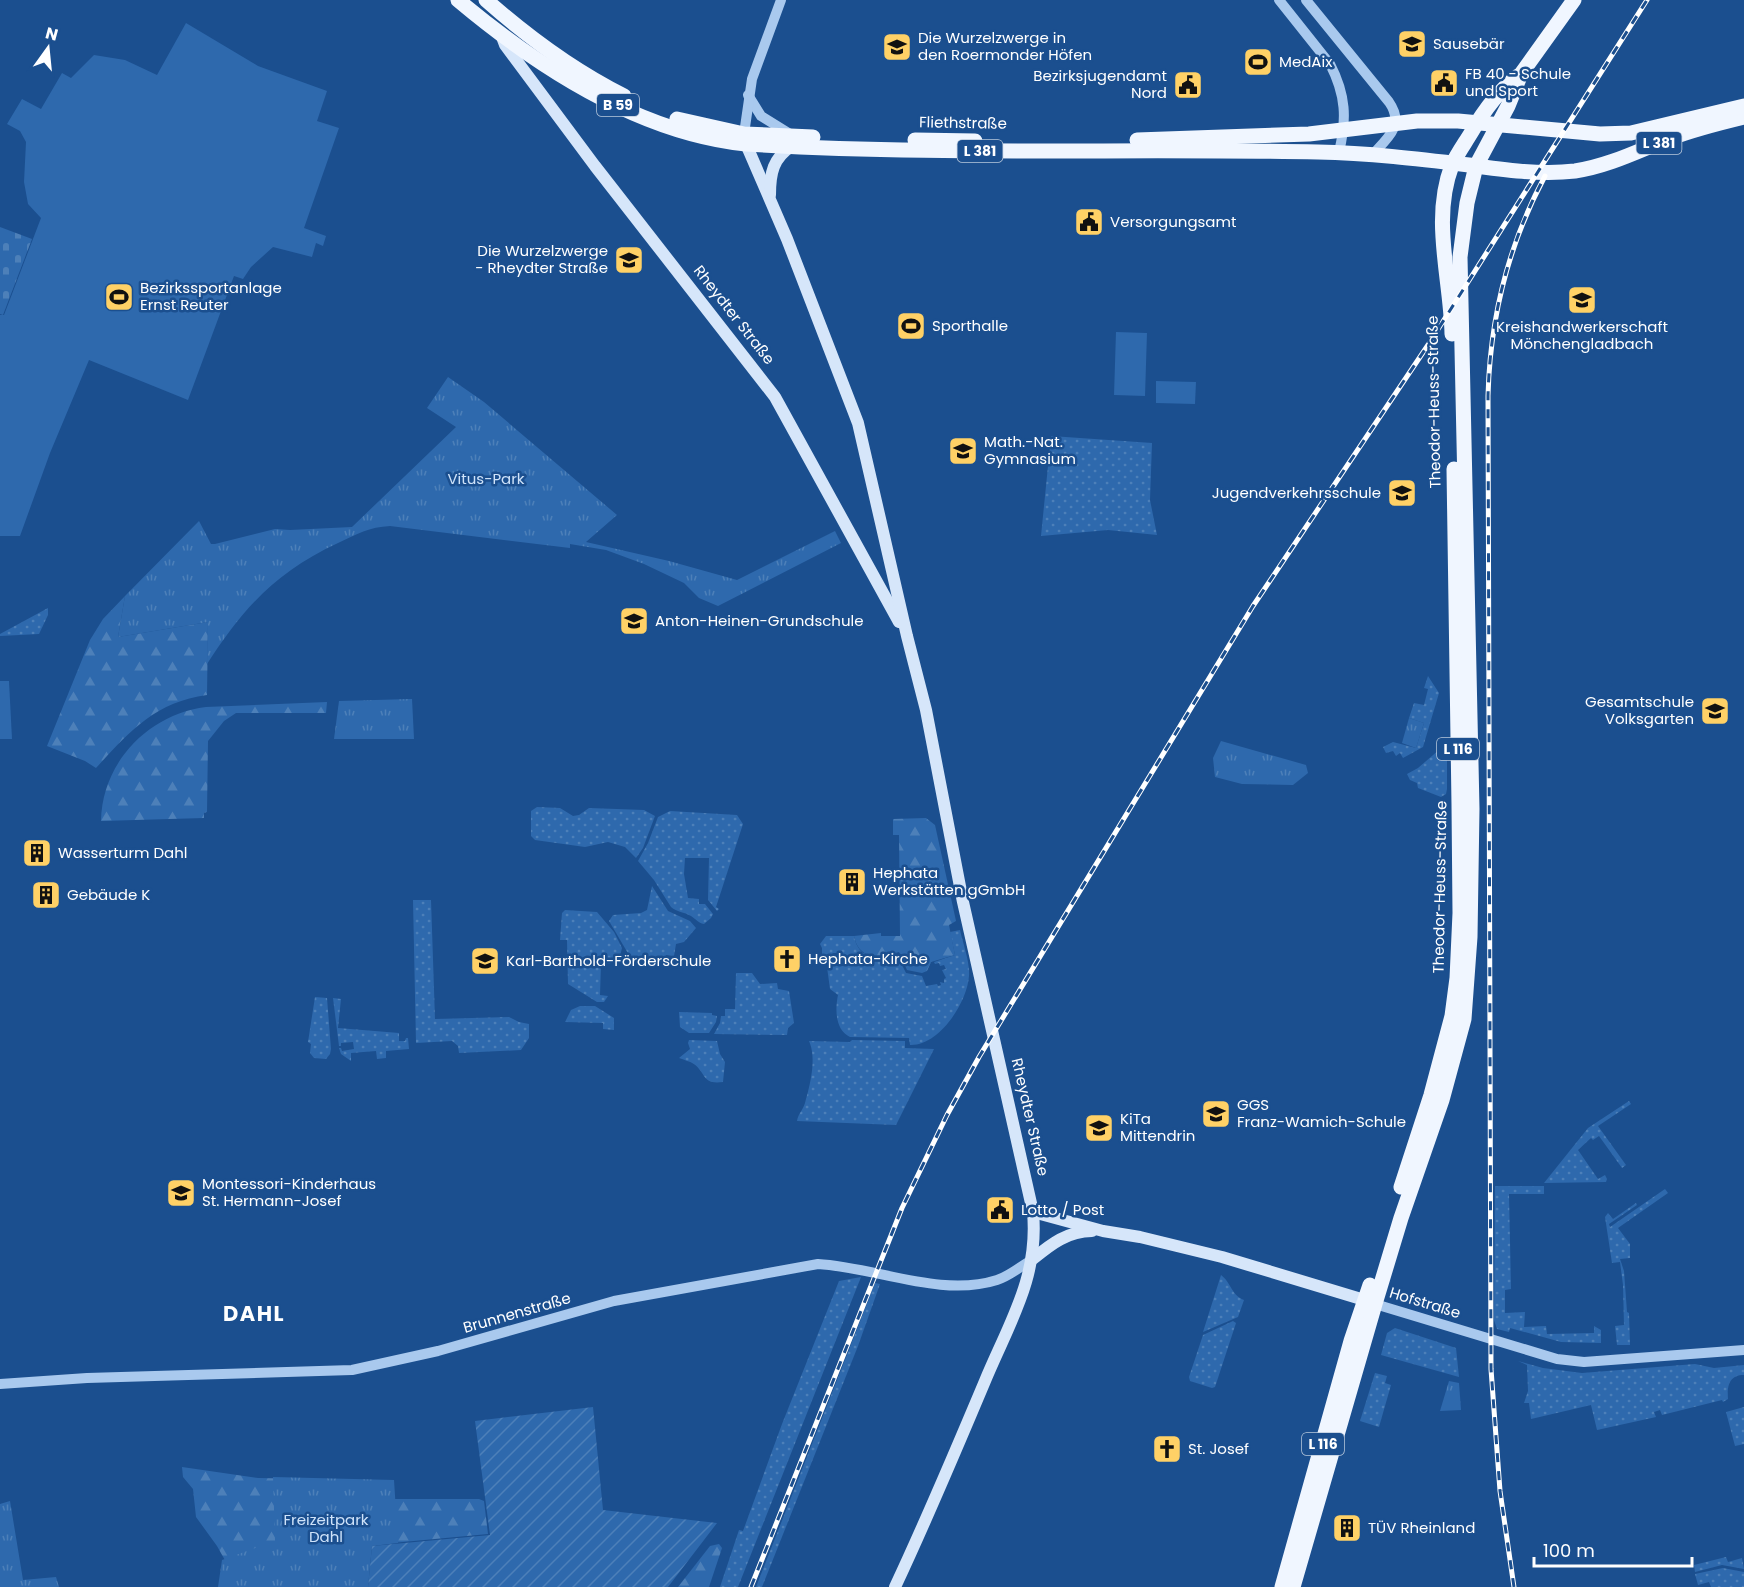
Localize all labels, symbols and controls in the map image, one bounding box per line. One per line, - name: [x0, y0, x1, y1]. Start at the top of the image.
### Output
- north arrow: [18, 18, 78, 78]
- text: N: [43, 21, 61, 47]
- place label: Die Wurzelzwerge in den Roermonder Höfen: [918, 27, 1092, 65]
- school or university icon: Sausebär: [1396, 28, 1428, 60]
- school or university icon: Die Wurzelzwerge in den Roermonder Höfen: [881, 31, 913, 63]
- place label: Sausebär: [1433, 33, 1505, 54]
- sports icon: MedAix: [1242, 46, 1274, 78]
- place label: MedAix: [1279, 51, 1332, 72]
- place label: FB 40 - Schule und Sport: [1465, 63, 1571, 101]
- place label: Bezirksjugendamt Nord: [1033, 65, 1167, 103]
- public building icon: FB 40 - Schule und Sport: [1428, 67, 1460, 99]
- public building icon: Bezirksjugendamt Nord: [1172, 69, 1204, 101]
- road number: B 59: [597, 94, 639, 116]
- street label: Fliethstraße: [919, 111, 1007, 134]
- road number: L 381: [1636, 132, 1682, 154]
- road number: L 381: [958, 140, 1002, 162]
- public building icon: Versorgungsamt: [1073, 206, 1105, 238]
- place label: Versorgungsamt: [1110, 211, 1236, 232]
- place label: Die Wurzelzwerge - Rheydter Straße: [475, 240, 608, 278]
- school or university icon: Die Wurzelzwerge - Rheydter Straße: [613, 244, 645, 276]
- street label: Rheydter Straße: [689, 261, 780, 369]
- place label: Bezirkssportanlage Ernst Reuter: [140, 277, 282, 315]
- sports icon: Bezirkssportanlage Ernst Reuter: [103, 281, 135, 313]
- school or university icon: Kreishandwerkerschaft Mönchengladbach: [1566, 284, 1598, 316]
- sports icon: Sporthalle: [895, 310, 927, 342]
- place label: Sporthalle: [932, 315, 1008, 336]
- street label: Theodor-Heuss-Straße: [1421, 315, 1446, 489]
- place label: Kreishandwerkerschaft Mönchengladbach: [1496, 316, 1668, 354]
- place label: Math.-Nat. Gymnasium: [984, 431, 1076, 469]
- school or university icon: Math.-Nat. Gymnasium: [947, 435, 979, 467]
- park label: Vitus-Park: [447, 468, 525, 489]
- school or university icon: Jugendverkehrsschule: [1386, 477, 1418, 509]
- place label: Jugendverkehrsschule: [1212, 482, 1381, 503]
- school or university icon: Anton-Heinen-Grundschule: [618, 605, 650, 637]
- place label: Anton-Heinen-Grundschule: [655, 610, 864, 631]
- place label: Gesamtschule Volksgarten: [1585, 691, 1694, 729]
- school or university icon: Gesamtschule Volksgarten: [1699, 695, 1731, 727]
- road number: L 116: [1437, 738, 1479, 760]
- street label: Theodor-Heuss-Straße: [1427, 800, 1452, 974]
- building icon: Wasserturm Dahl: [21, 837, 53, 869]
- place label: Wasserturm Dahl: [58, 842, 187, 863]
- place label: Hephata Werkstätten gGmbH: [873, 862, 1025, 900]
- building icon: Hephata Werkstätten gGmbH: [836, 866, 868, 898]
- building icon: Gebäude K: [30, 879, 62, 911]
- place label: Gebäude K: [67, 884, 150, 905]
- church icon: Hephata-Kirche: [771, 943, 803, 975]
- school or university icon: Karl-Barthold-Förderschule: [469, 945, 501, 977]
- place label: Hephata-Kirche: [808, 948, 928, 969]
- place label: Karl-Barthold-Förderschule: [506, 950, 711, 971]
- street label: Rheydter Straße: [1007, 1056, 1054, 1178]
- place label: GGS Franz-Wamich-Schule: [1237, 1094, 1406, 1132]
- school or university icon: GGS Franz-Wamich-Schule: [1200, 1098, 1232, 1130]
- place label: KiTa Mittendrin: [1120, 1108, 1195, 1146]
- school or university icon: KiTa Mittendrin: [1083, 1112, 1115, 1144]
- place label: Montessori-Kinderhaus St. Hermann-Josef: [202, 1173, 376, 1211]
- school or university icon: Montessori-Kinderhaus St. Hermann-Josef: [165, 1177, 197, 1209]
- public building icon: Lotto / Post: [984, 1194, 1016, 1226]
- place label: Lotto / Post: [1021, 1199, 1104, 1220]
- street label: Hofstraße: [1387, 1282, 1463, 1323]
- street label: Brunnenstraße: [461, 1287, 573, 1338]
- district label: DAHL: [223, 1299, 285, 1328]
- church icon: St. Josef: [1151, 1433, 1183, 1465]
- road number: L 116: [1302, 1433, 1344, 1455]
- place label: St. Josef: [1188, 1438, 1249, 1459]
- park label: Freizeitpark Dahl: [283, 1509, 369, 1547]
- building icon: TÜV Rheinland: [1331, 1512, 1363, 1544]
- place label: TÜV Rheinland: [1368, 1517, 1475, 1538]
- scale bar: [1534, 1530, 1692, 1568]
- text: 100 m: [1543, 1538, 1595, 1563]

